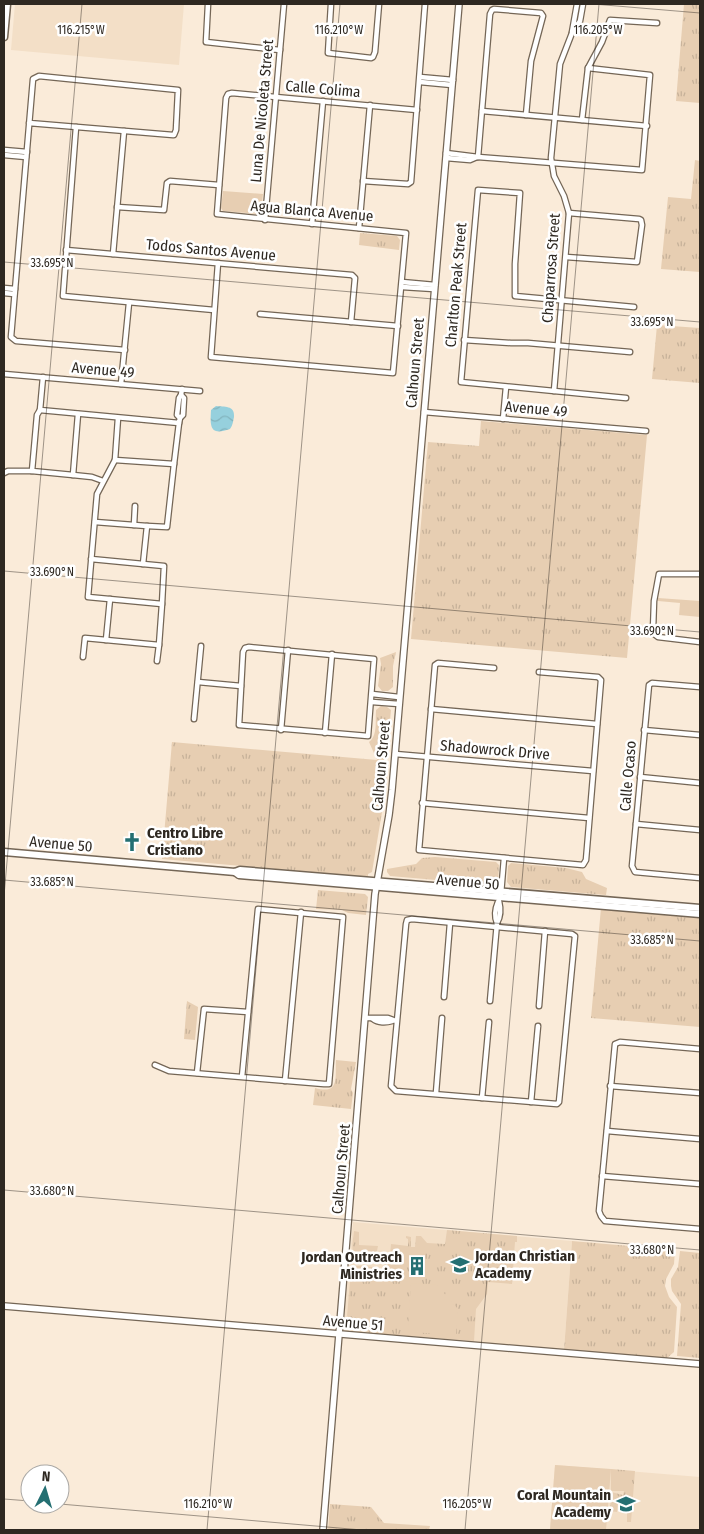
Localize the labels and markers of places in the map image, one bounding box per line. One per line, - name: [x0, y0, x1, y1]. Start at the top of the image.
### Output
- place label: Centro Libre Cristiano: [147, 824, 224, 859]
- church icon: Centro Libre Cristiano: [121, 831, 143, 853]
- place label: Jordan Christian Academy: [474, 1247, 575, 1282]
- place label: Jordan Outreach Ministries: [300, 1248, 402, 1283]
- school or university icon: Jordan Christian Academy: [449, 1254, 471, 1276]
- building icon: Jordan Outreach Ministries: [406, 1255, 428, 1277]
- place label: Coral Mountain Academy: [517, 1486, 612, 1521]
- school or university icon: Coral Mountain Academy: [615, 1493, 637, 1515]

